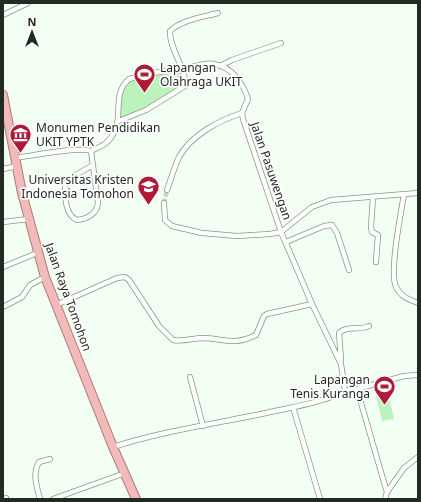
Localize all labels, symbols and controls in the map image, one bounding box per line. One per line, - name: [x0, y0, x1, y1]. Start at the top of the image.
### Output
- north arrow: [12, 12, 52, 52]
- text: N: [28, 14, 36, 29]
- place label: Lapangan Olahraga UKIT: [160, 59, 243, 90]
- sports icon: Lapangan Olahraga UKIT: [132, 62, 158, 95]
- place label: Monumen Pendidikan UKIT YPTK: [36, 119, 160, 150]
- street label: Jalan Pasuwengan: [246, 119, 296, 222]
- museum icon: Monumen Pendidikan UKIT YPTK: [8, 122, 34, 155]
- place label: Universitas Kristen Indonesia Tomohon: [21, 171, 134, 202]
- school or university icon: Universitas Kristen Indonesia Tomohon: [136, 174, 162, 207]
- street label: Jalan Raya Tomohon: [41, 239, 96, 353]
- place label: Lapangan Tenis Kuranga: [290, 371, 370, 402]
- sports icon: Lapangan Tenis Kuranga: [372, 374, 398, 407]

